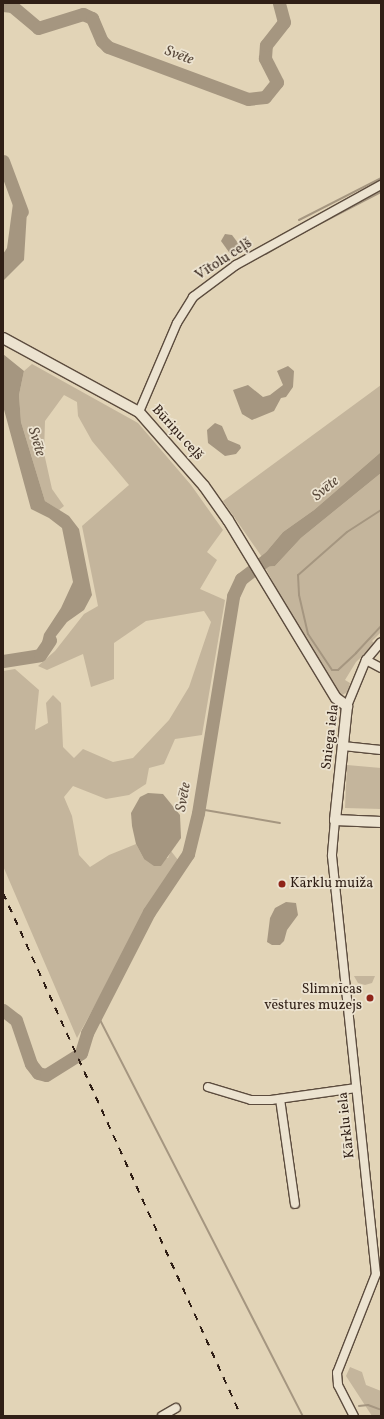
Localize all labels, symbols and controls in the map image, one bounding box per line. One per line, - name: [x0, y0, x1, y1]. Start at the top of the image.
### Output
- water label: Svēte: [162, 42, 196, 70]
- street label: Vītolu ceļš: [193, 235, 255, 285]
- street label: Būriņu ceļš: [148, 402, 206, 464]
- water label: Svēte: [23, 425, 49, 459]
- water label: Svēte: [309, 473, 343, 505]
- street label: Sniega iela: [319, 703, 343, 771]
- water label: Svēte: [173, 781, 195, 813]
- place label: Kārklu muiža: [290, 876, 373, 892]
- marker: Kārklu muiža: [277, 879, 287, 889]
- place label: Slimnīcas vēstures muzejs: [264, 982, 362, 1014]
- marker: Slimnīcas vēstures muzejs: [365, 993, 375, 1003]
- street label: Kārklu iela: [335, 1091, 359, 1159]

